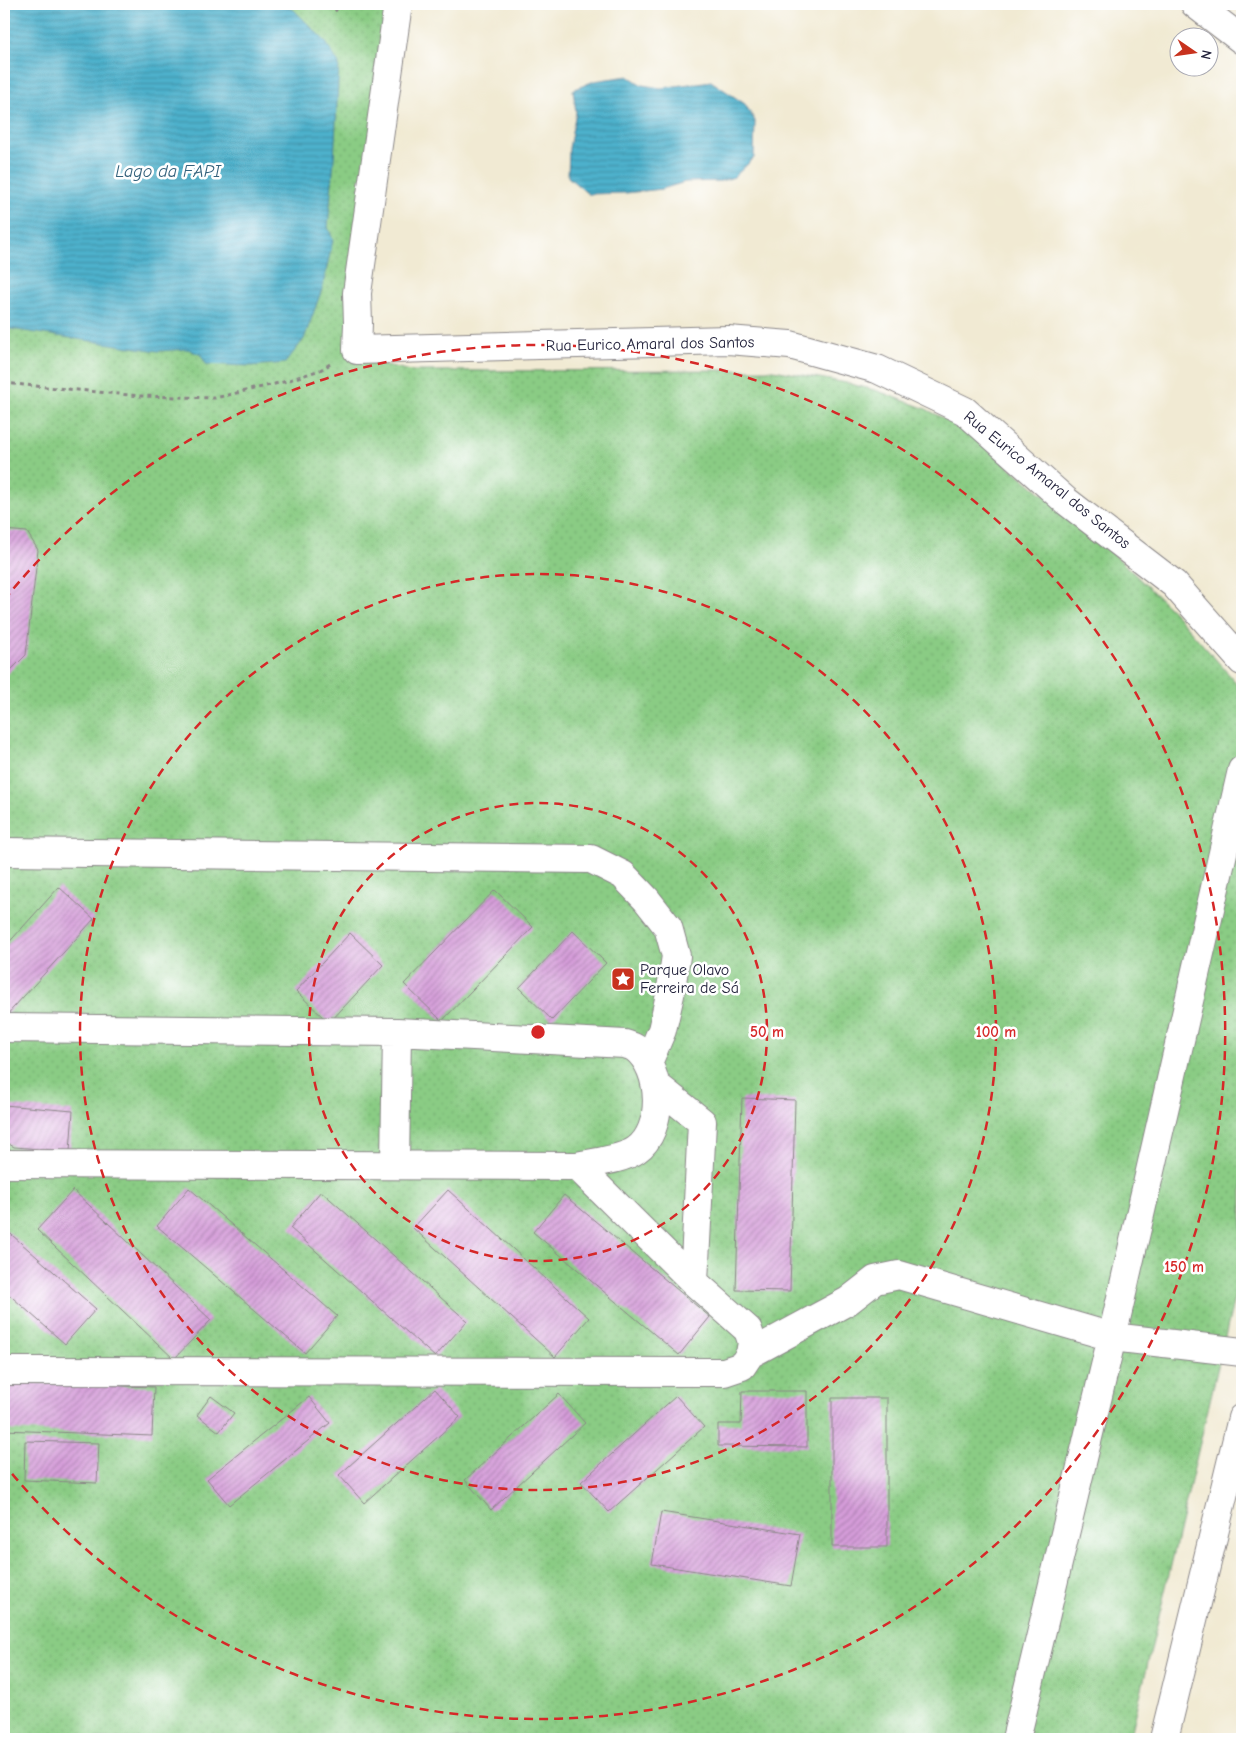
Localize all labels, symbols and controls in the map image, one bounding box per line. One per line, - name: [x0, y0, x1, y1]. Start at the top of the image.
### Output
- north arrow: [1168, 28, 1218, 78]
- text: N: [1197, 48, 1215, 61]
- water label: Lago da FAPI: [115, 161, 222, 182]
- street label: Rua Eurico Amaral dos Santos: [546, 333, 755, 355]
- street label: Rua Eurico Amaral dos Santos: [960, 407, 1134, 553]
- place label: Parque Olavo Ferreira de Sá: [640, 961, 739, 997]
- place icon: Parque Olavo Ferreira de Sá: [610, 966, 636, 992]
- centre of rings: [529, 1023, 547, 1041]
- text: 50 m: [750, 1023, 784, 1041]
- text: 100 m: [976, 1023, 1016, 1041]
- text: 150 m: [1164, 1258, 1204, 1276]

